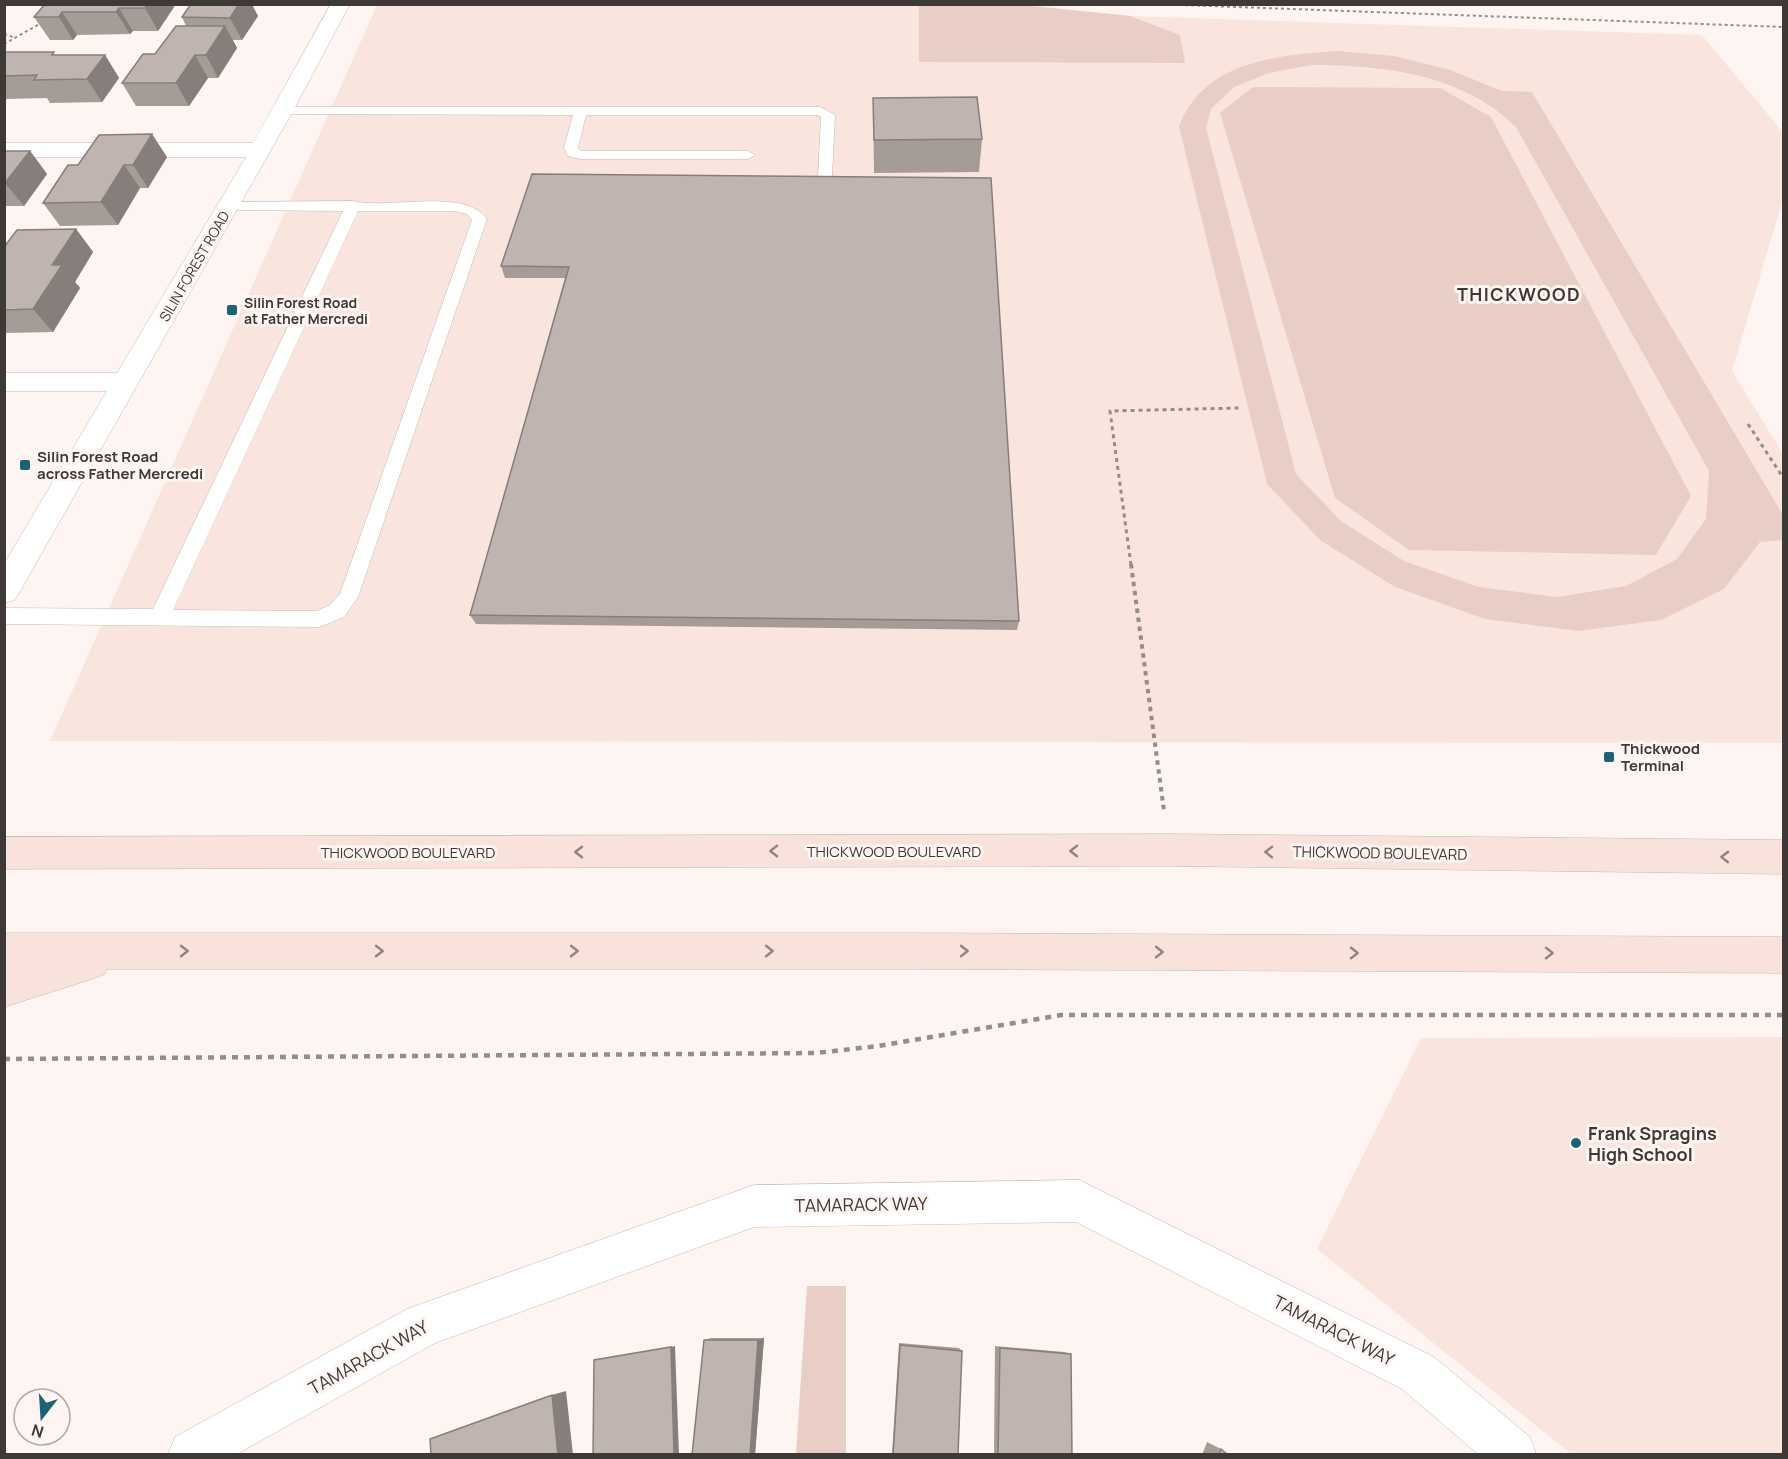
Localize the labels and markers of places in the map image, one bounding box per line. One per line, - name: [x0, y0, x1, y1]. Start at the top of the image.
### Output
- place label: Silin Forest Road at Father Mercredi: [244, 293, 368, 328]
- marker: Silin Forest Road at Father Mercredi: [225, 303, 239, 317]
- place label: Silin Forest Road across Father Mercredi: [37, 446, 203, 484]
- marker: Silin Forest Road across Father Mercredi: [18, 458, 32, 472]
- place label: Thickwood Terminal: [1621, 738, 1700, 776]
- marker: Thickwood Terminal: [1602, 750, 1616, 764]
- place label: Frank Spragins High School: [1588, 1121, 1717, 1166]
- marker: Frank Spragins High School: [1569, 1136, 1583, 1150]

